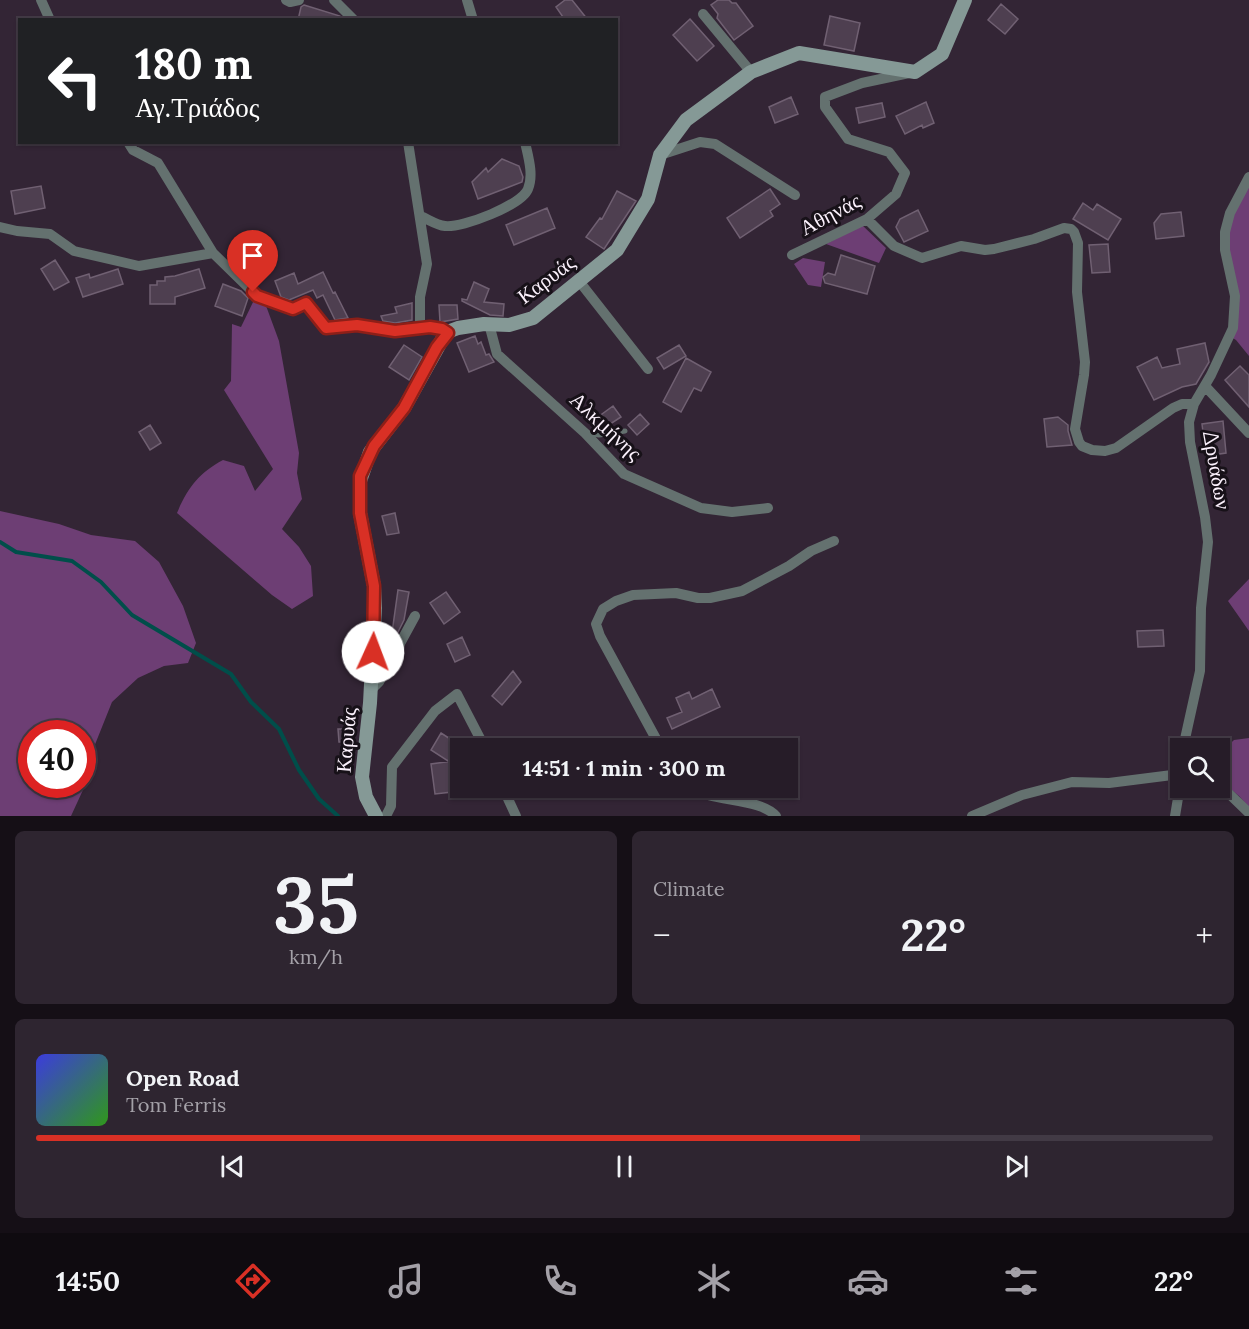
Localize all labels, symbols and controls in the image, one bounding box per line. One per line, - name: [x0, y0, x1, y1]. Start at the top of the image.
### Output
- text: 180 m: [135, 37, 252, 91]
- icon: left: [36, 42, 114, 120]
- text: Αγ.Τριάδος: [135, 90, 260, 124]
- street label: Αθηνάς: [795, 186, 866, 241]
- pin: [227, 230, 278, 292]
- icon: arrive: [236, 239, 269, 272]
- street label: Καρυάς: [512, 248, 581, 310]
- street label: Αλκμήνης: [564, 386, 648, 466]
- street label: Δρυάδων: [1197, 428, 1237, 512]
- position arrow: [341, 620, 405, 684]
- street label: Καρυάς: [330, 705, 362, 774]
- speed limit sign: 40: [18, 720, 96, 798]
- map controls: [1170, 738, 1230, 798]
- button: search: [1170, 738, 1230, 798]
- text: 14:51 · 1 min · 300 m: [523, 754, 725, 782]
- text: 35: [273, 855, 359, 954]
- text: Climate: [653, 876, 725, 901]
- text: 22°: [900, 906, 966, 963]
- text: −: [653, 914, 671, 956]
- text: +: [1195, 914, 1213, 956]
- text: km/h: [289, 944, 343, 969]
- text: Open Road: [126, 1064, 240, 1092]
- text: Tom Ferris: [126, 1092, 226, 1117]
- icon: previous: [216, 1150, 249, 1183]
- icon: pause: [608, 1150, 641, 1183]
- icon: next: [1000, 1150, 1033, 1183]
- icon: directions: [232, 1260, 274, 1302]
- icon: music: [385, 1260, 427, 1302]
- icon: phone: [539, 1260, 581, 1302]
- icon: climate: [693, 1260, 735, 1302]
- icon: car: [847, 1260, 889, 1302]
- icon: filters: [1000, 1260, 1042, 1302]
- text: 14:50: [56, 1264, 120, 1298]
- text: 22°: [1154, 1264, 1193, 1298]

